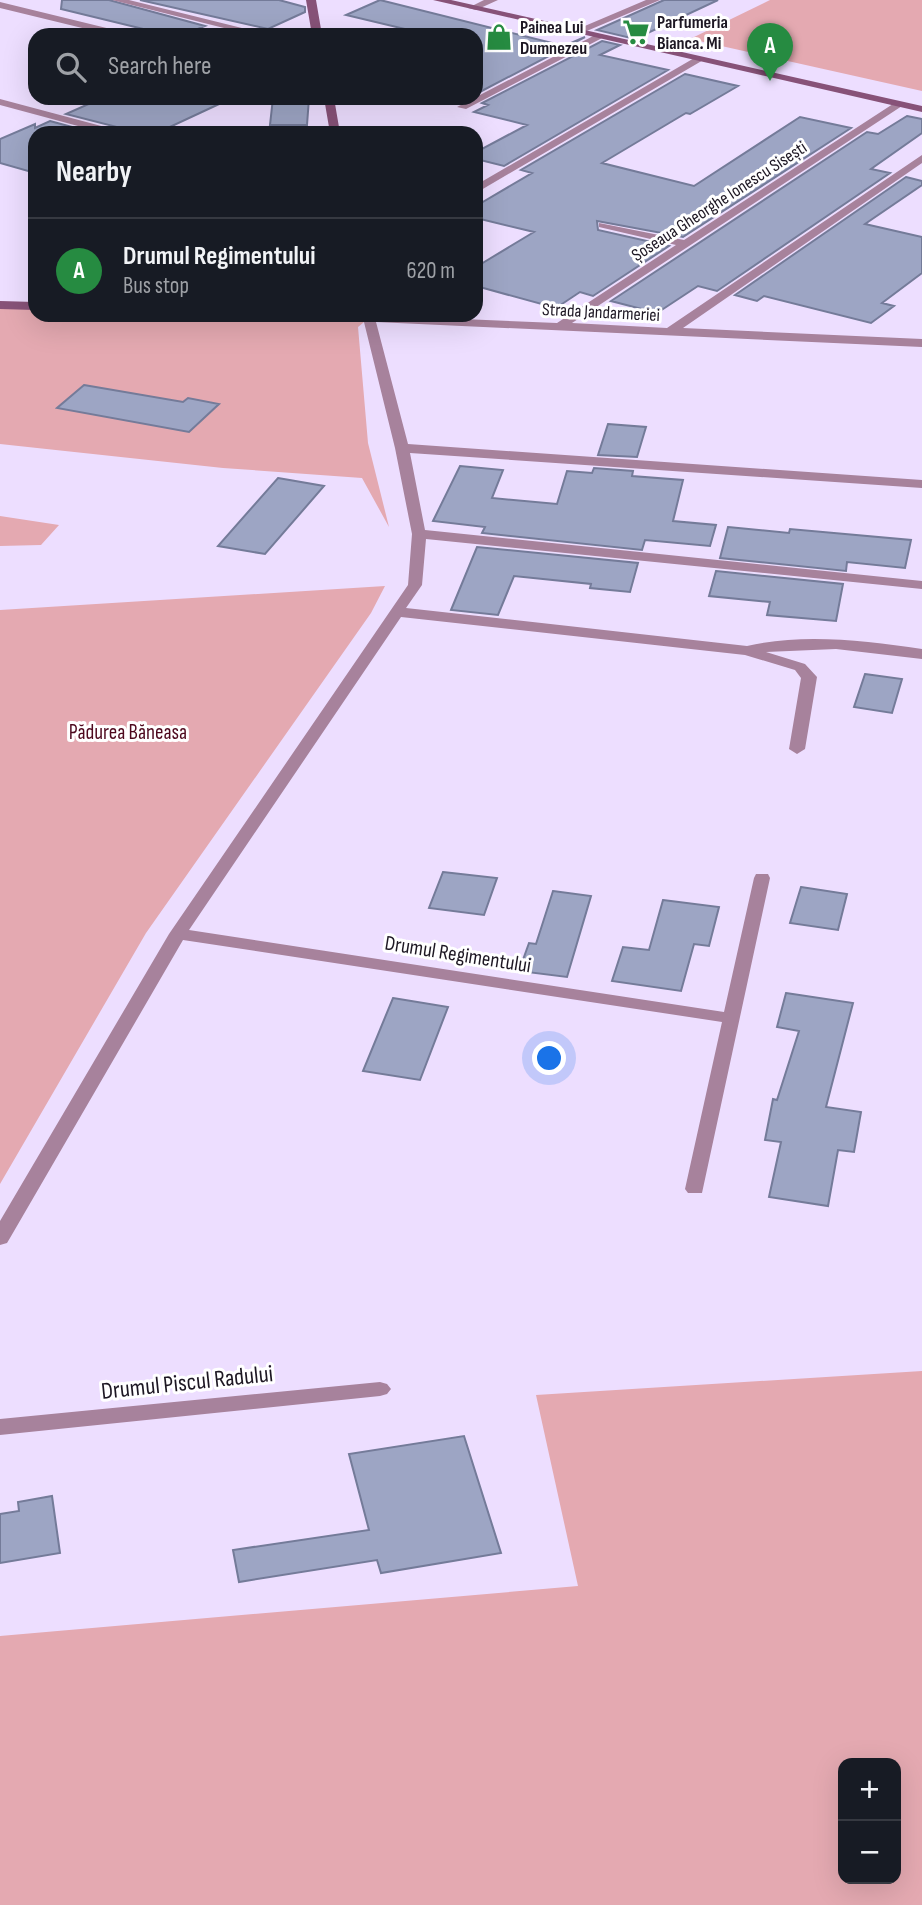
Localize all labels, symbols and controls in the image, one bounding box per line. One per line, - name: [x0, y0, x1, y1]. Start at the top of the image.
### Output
- place label: Parfumeria Bianca. Mi: [657, 12, 728, 54]
- place label: Painea Lui Dumnezeu: [520, 17, 587, 59]
- supermarket icon: Parfumeria Bianca. Mi: [621, 17, 651, 47]
- shop icon: Painea Lui Dumnezeu: [484, 22, 514, 52]
- pin: A: [747, 23, 793, 81]
- search box: [28, 28, 483, 105]
- icon: search: [52, 48, 90, 86]
- text: Search here: [108, 51, 211, 82]
- street label: Șoseaua Gheorghe Ionescu Sisești: [628, 137, 811, 266]
- text: Nearby: [56, 154, 132, 190]
- text: Drumul Regimentului: [123, 241, 316, 272]
- text: A: [74, 257, 84, 285]
- text: 620 m: [407, 257, 455, 285]
- text: Bus stop: [123, 272, 189, 300]
- street label: Strada Jandarmeriei: [541, 299, 661, 326]
- park label: Pădurea Băneasa: [69, 720, 187, 745]
- street label: Drumul Regimentului: [383, 931, 533, 978]
- your location: [532, 1041, 566, 1075]
- street label: Drumul Piscul Radului: [100, 1359, 274, 1406]
- map controls: [838, 1758, 901, 1884]
- button: +: [838, 1758, 901, 1821]
- button: −: [838, 1821, 901, 1884]

